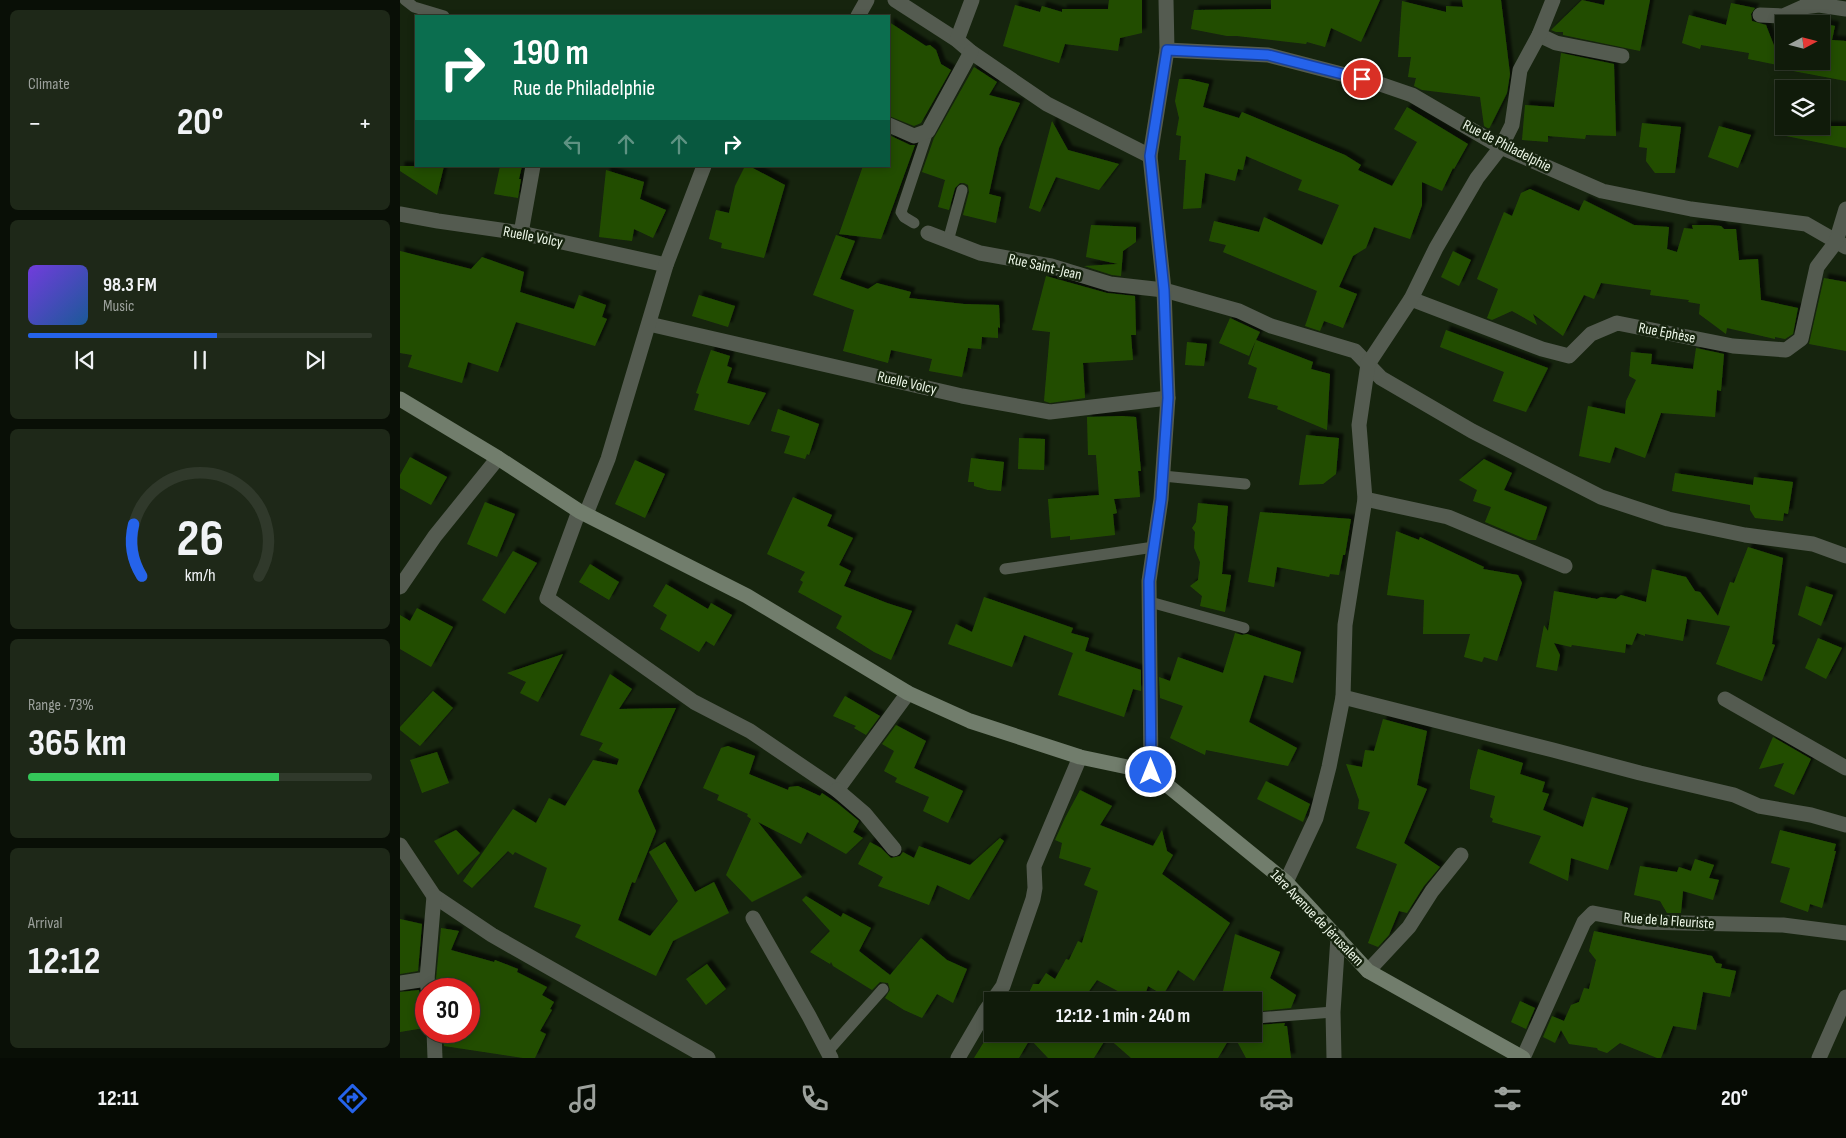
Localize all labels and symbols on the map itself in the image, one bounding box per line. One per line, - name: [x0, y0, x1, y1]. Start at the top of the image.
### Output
- north arrow: [1775, 15, 1830, 70]
- pin: [1341, 58, 1383, 100]
- street label: Rue de Philadelphie: [1460, 116, 1554, 176]
- street label: Ruelle Volcy: [502, 222, 565, 252]
- street label: Rue Saint-Jean: [1006, 249, 1084, 285]
- street label: Rue Ephèse: [1637, 318, 1697, 348]
- street label: Ruelle Volcy: [876, 367, 939, 399]
- position arrow: [1124, 745, 1176, 797]
- street label: 1ère Avenue de Jérusalem: [1266, 866, 1368, 970]
- street label: Rue de la Fleuriste: [1623, 908, 1715, 934]
- speed limit sign: 30: [415, 978, 480, 1043]

